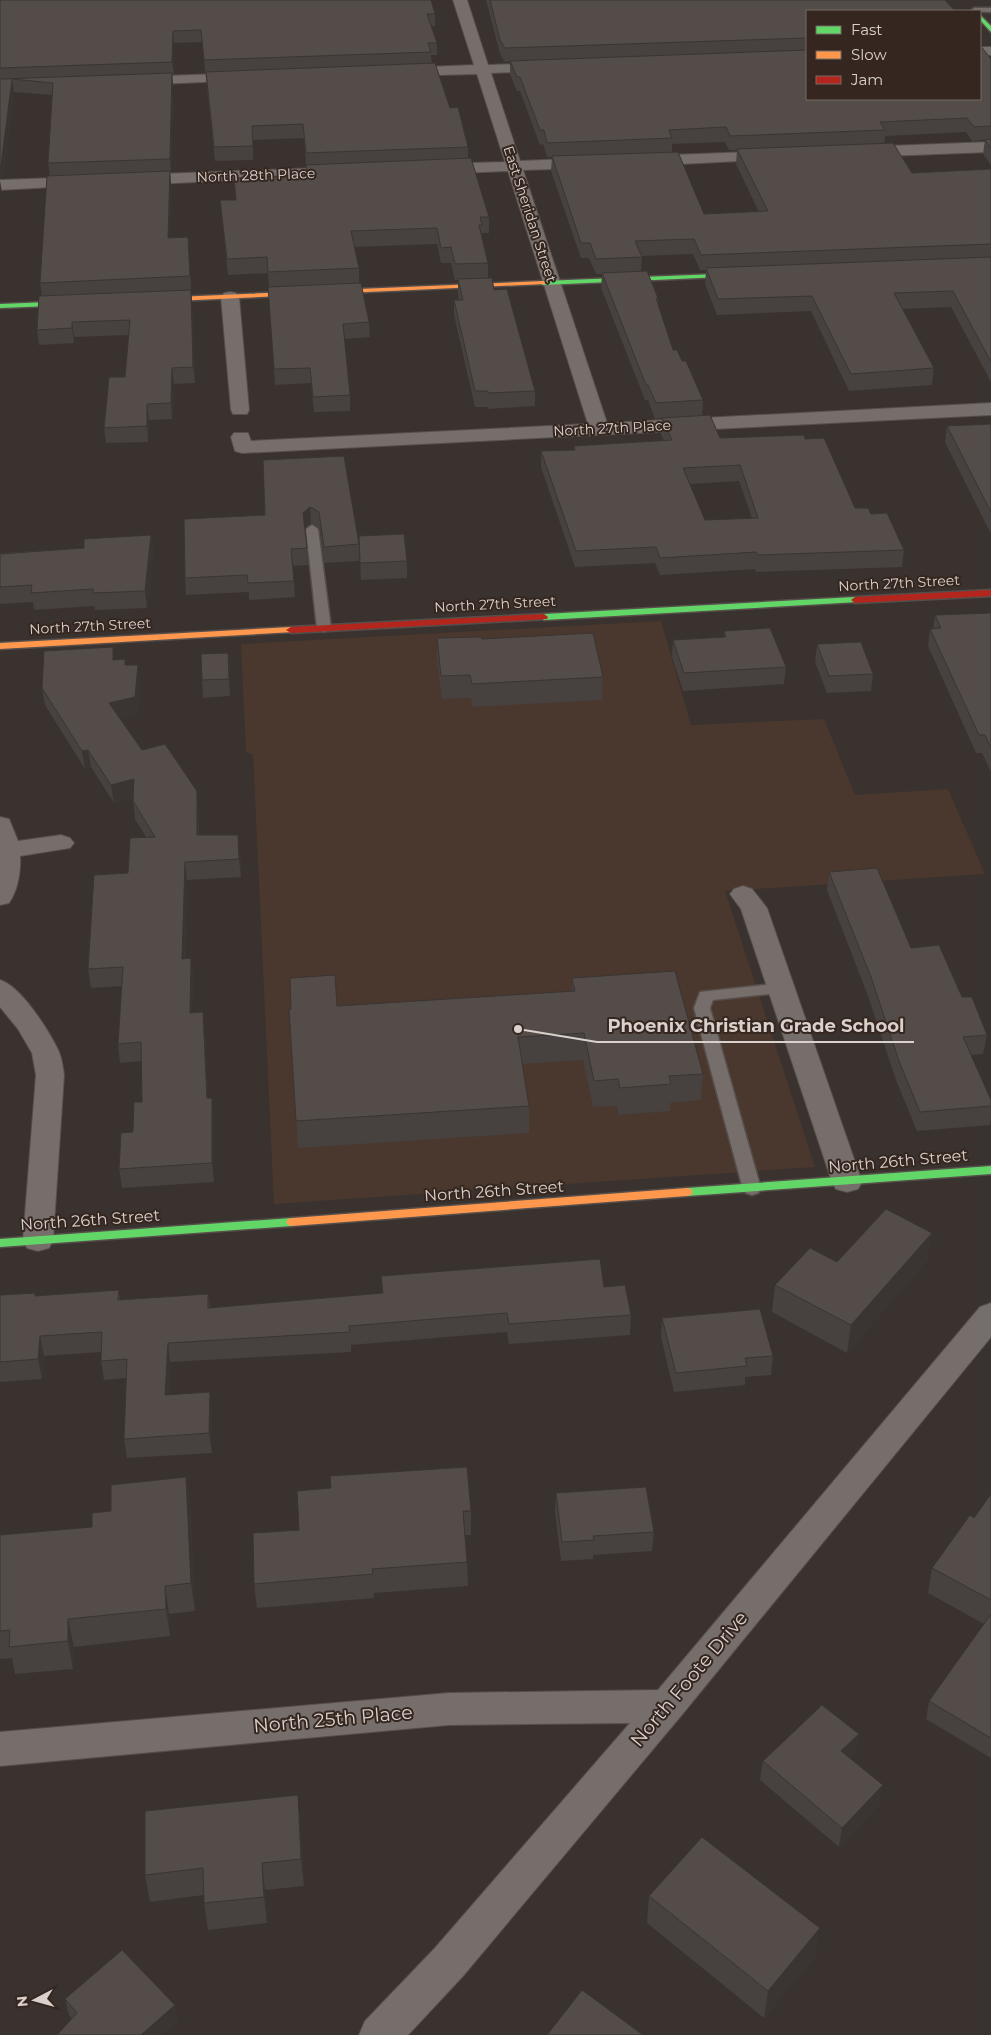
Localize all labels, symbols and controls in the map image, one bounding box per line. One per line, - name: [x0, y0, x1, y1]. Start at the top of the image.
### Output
- legend: [806, 10, 981, 100]
- text: Fast: [851, 20, 882, 39]
- text: Slow: [851, 45, 887, 64]
- text: Jam: [850, 70, 883, 89]
- street label: East Sheridan Street: [499, 143, 561, 285]
- street label: North 28th Place: [196, 164, 316, 186]
- street label: North 27th Place: [553, 416, 671, 440]
- street label: North 27th Street: [838, 571, 961, 595]
- street label: North 27th Street: [434, 592, 557, 616]
- street label: North 27th Street: [29, 614, 152, 638]
- callout: Phoenix Christian Grade School: [597, 1009, 914, 1042]
- text: Phoenix Christian Grade School: [607, 1015, 905, 1037]
- street label: North 26th Street: [828, 1145, 969, 1177]
- street label: North 26th Street: [424, 1177, 565, 1205]
- street label: North 26th Street: [20, 1206, 161, 1234]
- street label: North Foote Drive: [626, 1607, 752, 1751]
- street label: North 25th Place: [252, 1701, 414, 1737]
- north arrow: [10, 1975, 60, 2025]
- text: N: [13, 1995, 32, 2008]

